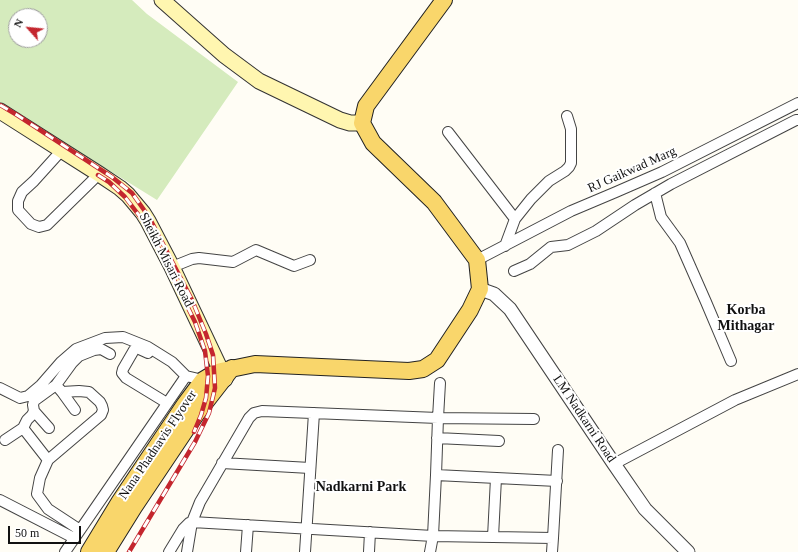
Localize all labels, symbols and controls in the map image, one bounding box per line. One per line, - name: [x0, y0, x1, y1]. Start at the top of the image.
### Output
- north arrow: [8, 8, 48, 48]
- text: N: [11, 17, 25, 29]
- street label: RJ Gaikwad Marg: [585, 144, 679, 196]
- street label: Sheikh Misari Road: [135, 210, 197, 310]
- district label: Korba Mithagar: [718, 302, 774, 334]
- street label: LM Nadkarni Road: [549, 372, 619, 466]
- street label: Nana Phadnavis Flyover: [116, 388, 200, 502]
- district label: Nadkarni Park: [316, 479, 406, 495]
- scale bar: [10, 518, 83, 544]
- text: 50 m: [15, 526, 39, 540]

